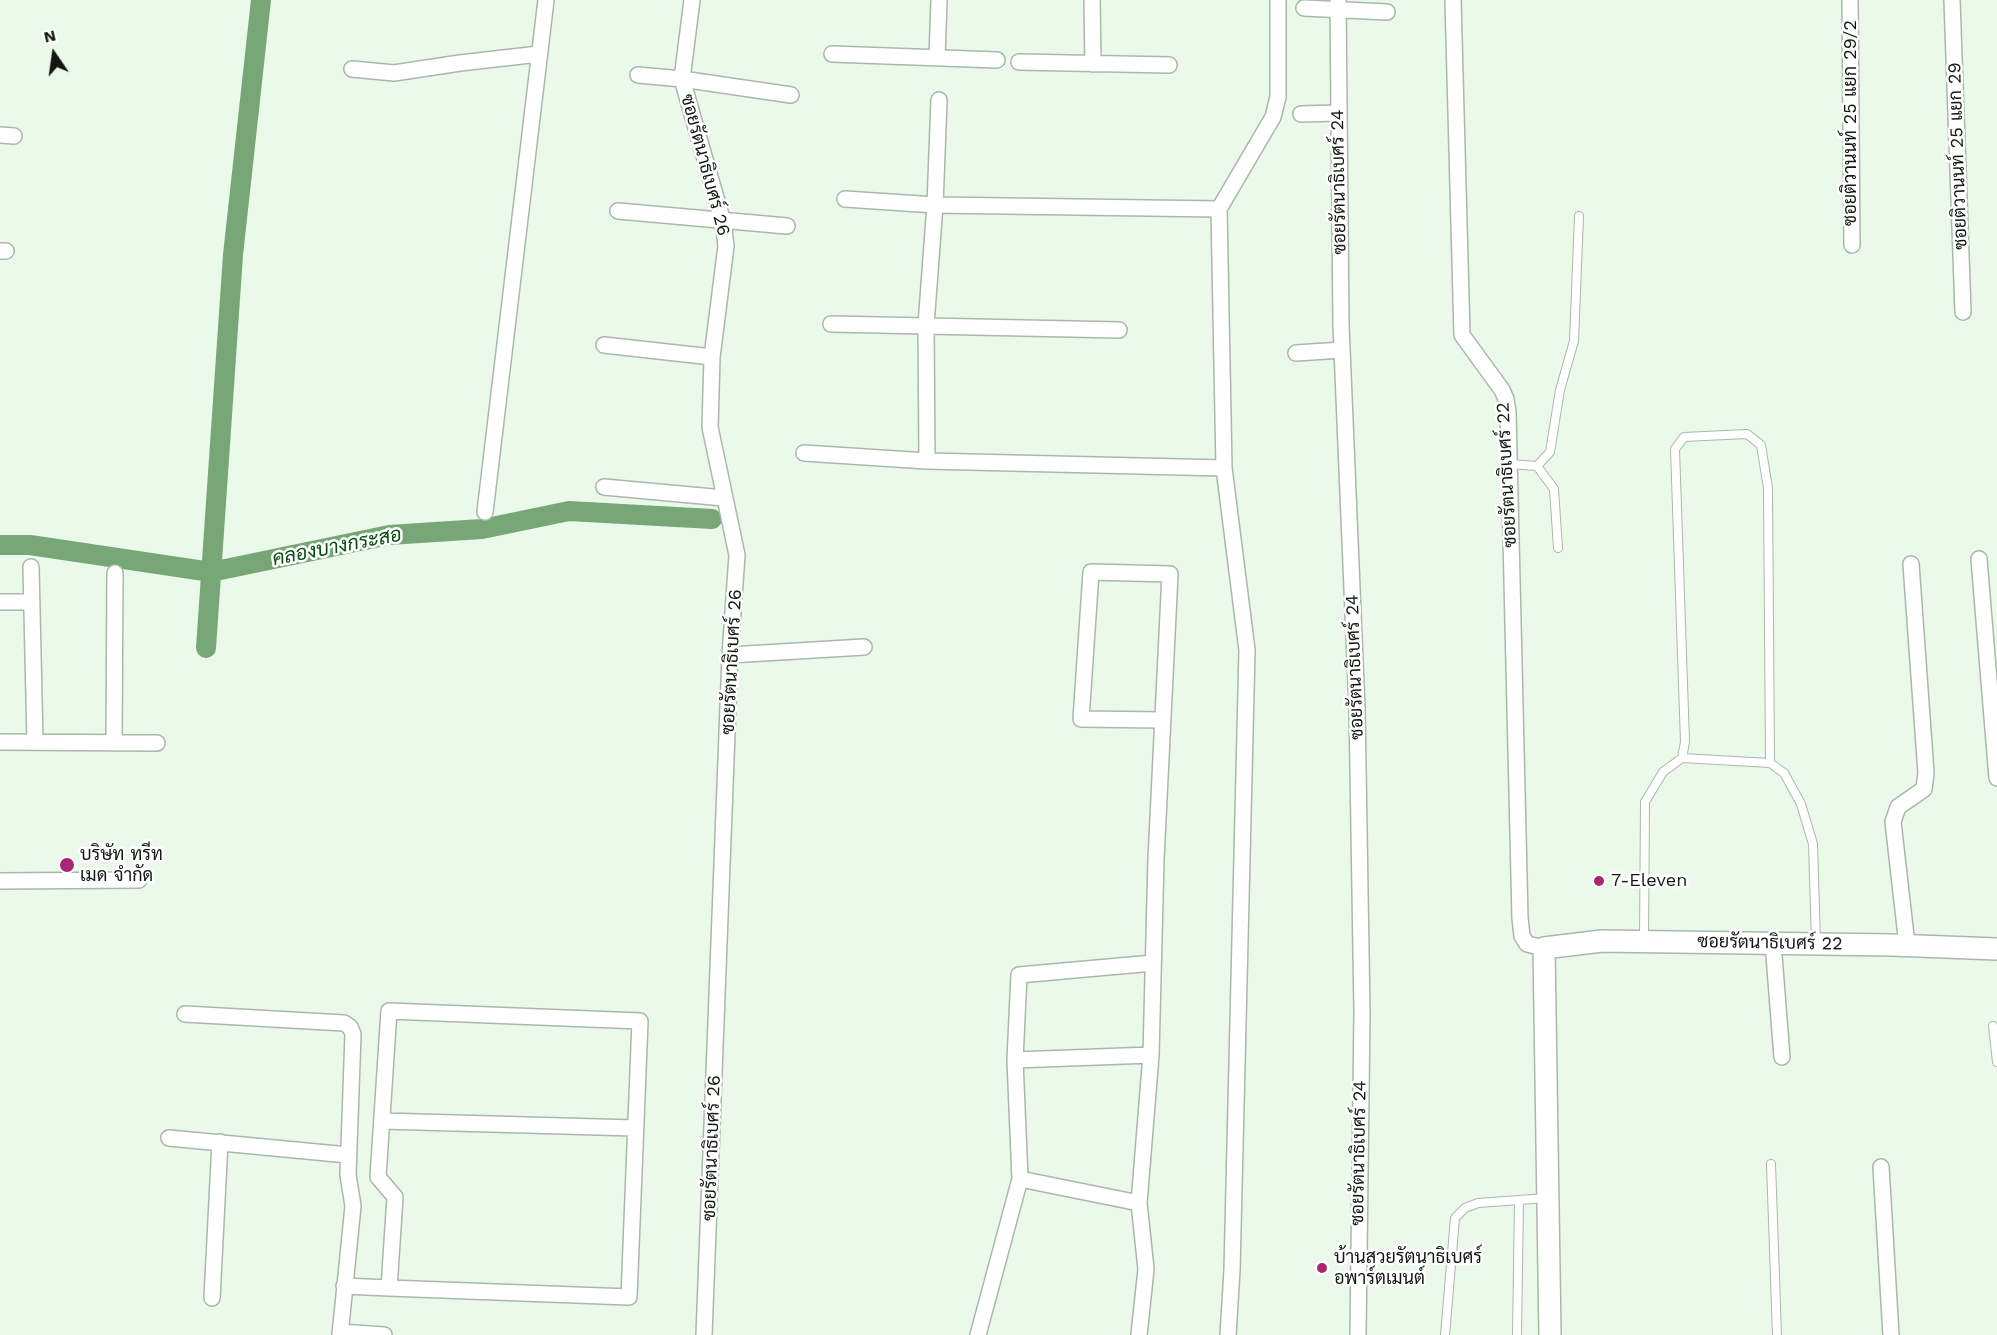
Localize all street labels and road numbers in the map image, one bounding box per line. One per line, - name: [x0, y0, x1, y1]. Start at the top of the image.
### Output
- street label: ซอยติวานนท์ 25 แยก 29/2: [1840, 20, 1862, 226]
- street label: ซอยติวานนท์ 25 แยก 29: [1944, 62, 1972, 250]
- street label: ซอยรัตนาธิเบศร์ 26: [676, 92, 734, 238]
- street label: ซอยรัตนาธิเบศร์ 24: [1327, 109, 1351, 255]
- street label: ซอยรัตนาธิเบศร์ 22: [1492, 402, 1522, 548]
- street label: ซอยรัตนาธิเบศร์ 26: [717, 589, 747, 735]
- street label: ซอยรัตนาธิเบศร์ 24: [1342, 594, 1368, 740]
- street label: ซอยรัตนาธิเบศร์ 22: [1697, 931, 1843, 955]
- street label: ซอยรัตนาธิเบศร์ 26: [699, 1075, 725, 1221]
- street label: ซอยรัตนาธิเบศร์ 24: [1347, 1080, 1371, 1226]

